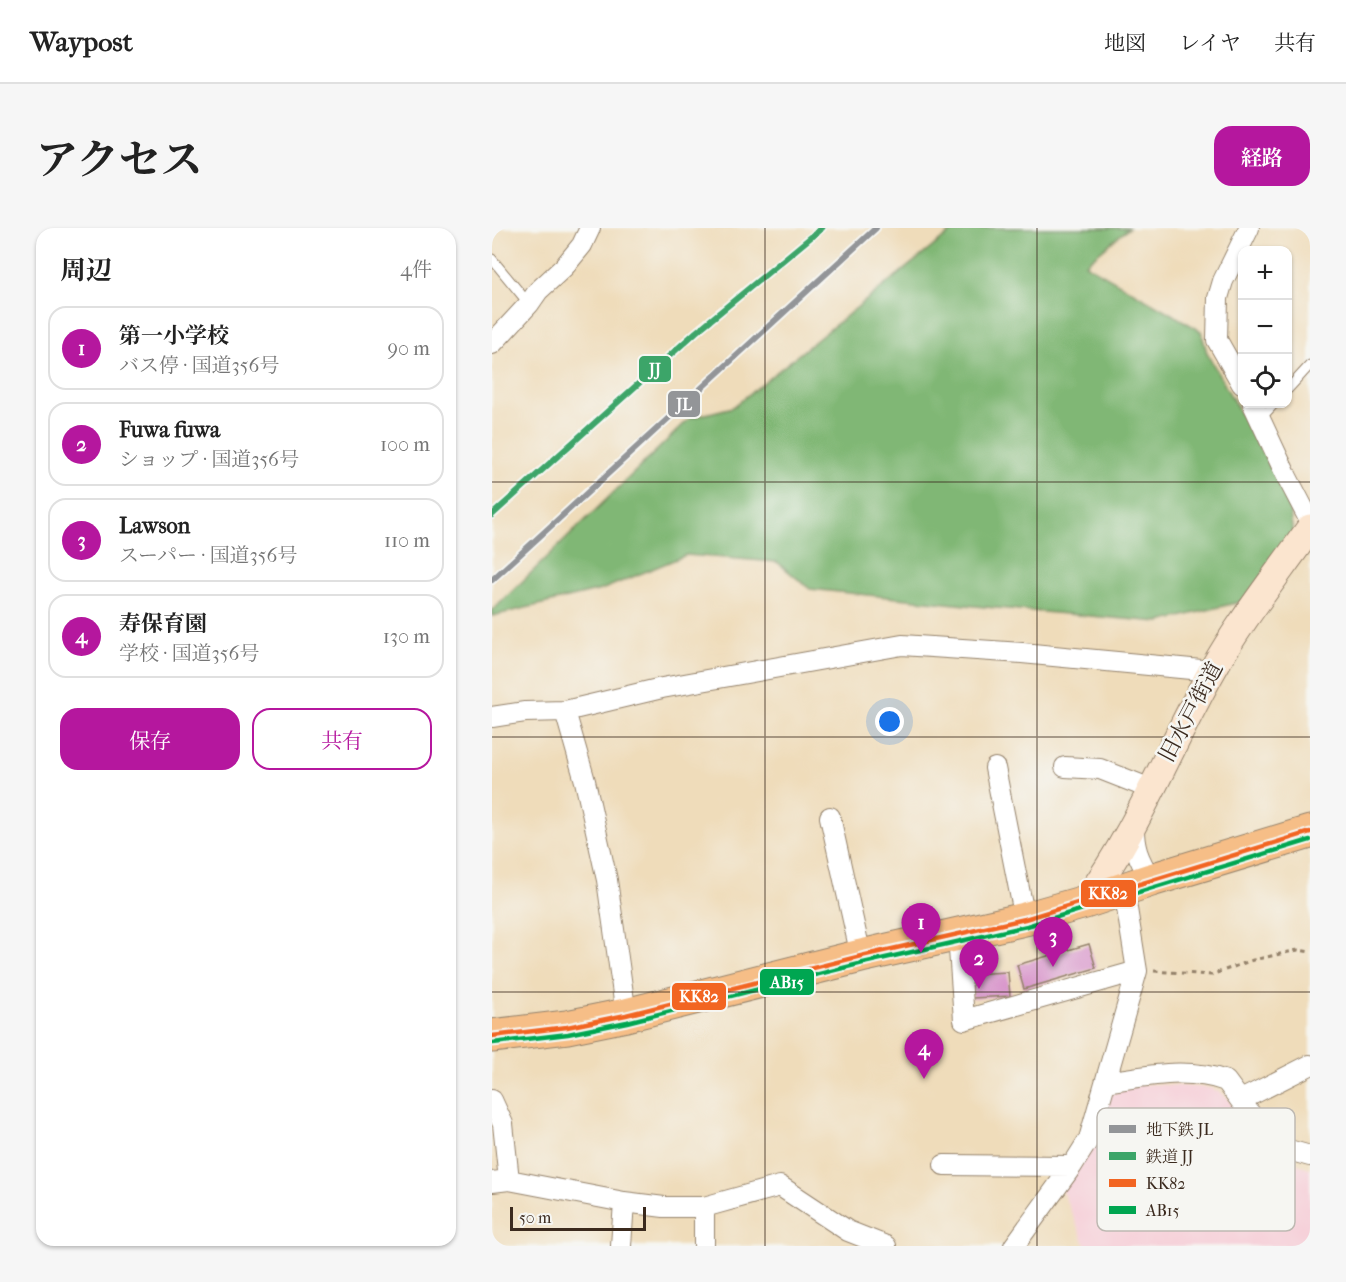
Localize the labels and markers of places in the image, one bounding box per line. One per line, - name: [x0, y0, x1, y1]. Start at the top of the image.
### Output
- pin: 1: [902, 904, 940, 953]
- pin: 3: [1034, 918, 1072, 967]
- pin: 2: [960, 940, 998, 989]
- pin: 4: [904, 1030, 944, 1079]

